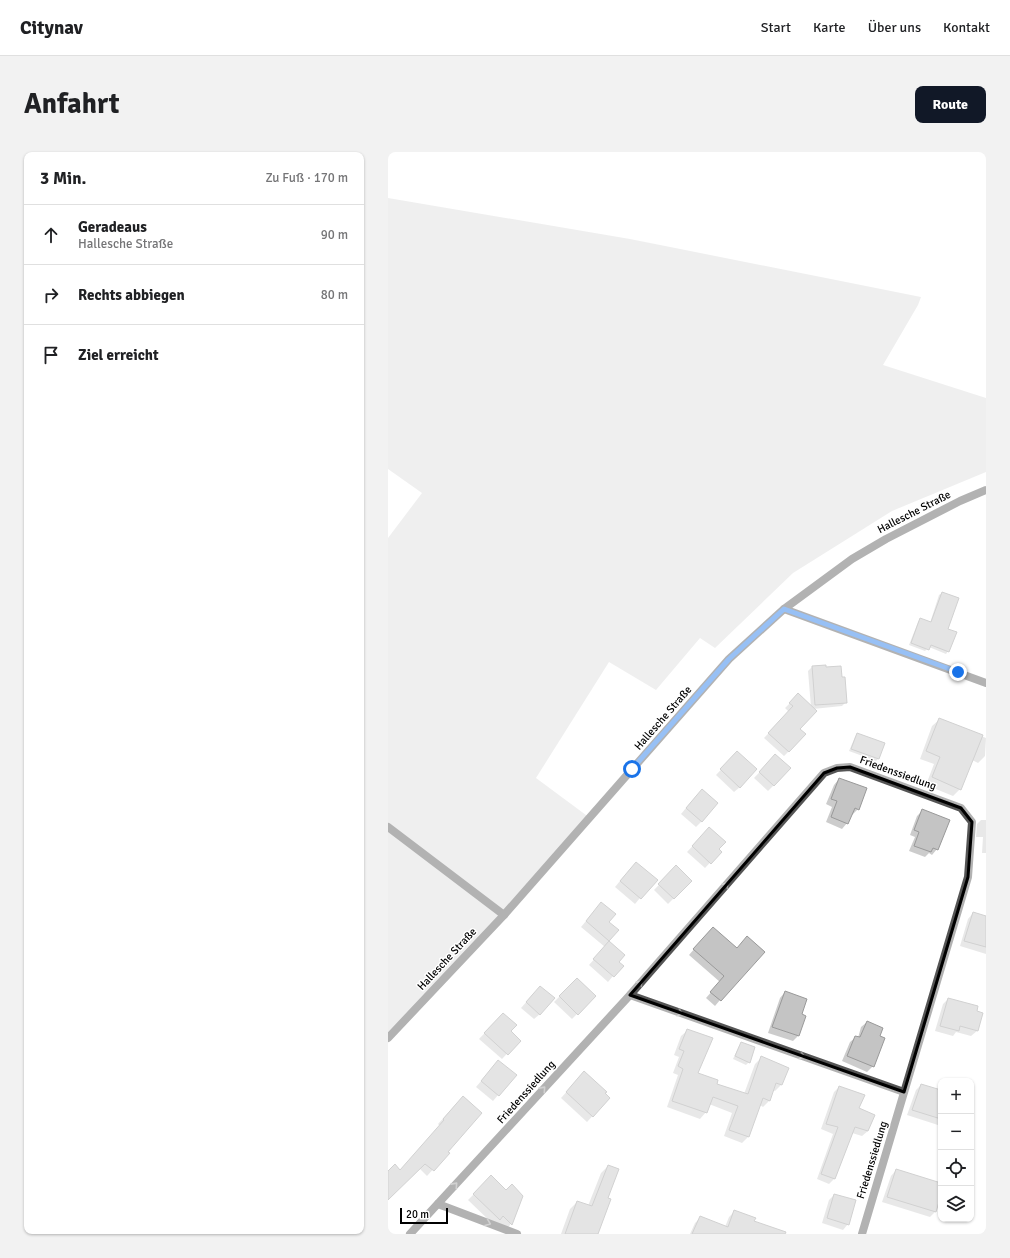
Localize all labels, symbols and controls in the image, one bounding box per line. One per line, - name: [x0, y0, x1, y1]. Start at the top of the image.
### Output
- text: Citynav: [20, 16, 83, 40]
- text: Start: [761, 19, 791, 36]
- text: Karte: [813, 19, 846, 36]
- text: Über uns: [868, 19, 921, 36]
- text: Kontakt: [943, 19, 990, 36]
- button: Route: [915, 86, 986, 123]
- text: Anfahrt: [24, 87, 120, 121]
- text: 3 Min.: [40, 168, 86, 189]
- text: Zu Fuß · 170 m: [265, 170, 348, 186]
- text: Geradeaus: [78, 218, 147, 236]
- icon: ahead: [40, 224, 62, 246]
- text: 90 m: [321, 227, 348, 243]
- text: Hallesche Straße: [78, 236, 173, 252]
- icon: right: [40, 284, 62, 306]
- text: Rechts abbiegen: [78, 286, 185, 304]
- text: 80 m: [321, 287, 348, 303]
- icon: arrive: [40, 344, 62, 366]
- text: Ziel erreicht: [78, 346, 159, 364]
- street label: Hallesche Straße: [875, 488, 953, 536]
- route end: [949, 663, 967, 681]
- street label: Hallesche Straße: [632, 683, 694, 753]
- street label: Friedenssiedlung: [858, 753, 938, 793]
- route start: [623, 760, 641, 778]
- one-way arrow: [721, 882, 728, 890]
- street label: Hallesche Straße: [415, 925, 479, 993]
- one-way arrow: [636, 980, 643, 988]
- one-way arrow: [676, 1008, 683, 1016]
- one-way arrow: [799, 1051, 806, 1060]
- street label: Friedenssiedlung: [494, 1058, 558, 1126]
- map controls: [938, 1078, 974, 1222]
- button: +: [938, 1078, 974, 1114]
- one-way arrow: [539, 1087, 546, 1094]
- button: −: [938, 1114, 974, 1150]
- street label: Friedenssiedlung: [854, 1119, 890, 1200]
- button: locate: [938, 1150, 974, 1186]
- one-way arrow: [451, 1182, 458, 1190]
- button: layers: [938, 1186, 974, 1222]
- scale bar: [400, 1206, 448, 1225]
- text: 20 m: [406, 1208, 429, 1221]
- one-way arrow: [484, 1218, 491, 1226]

